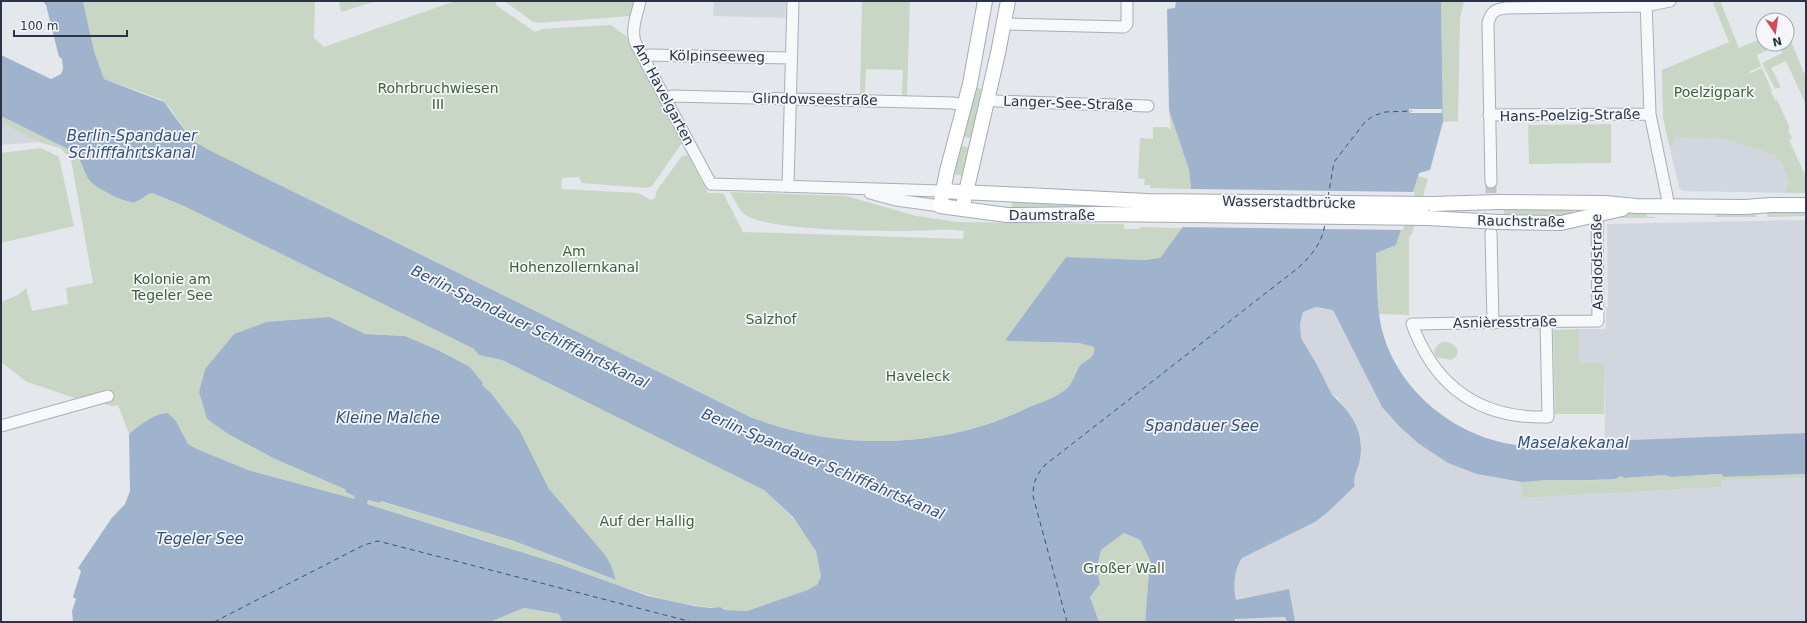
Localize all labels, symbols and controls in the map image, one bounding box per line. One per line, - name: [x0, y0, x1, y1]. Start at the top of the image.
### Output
- scale bar: [14, 12, 127, 38]
- north arrow: [1755, 12, 1795, 52]
- text: 100 m: [20, 19, 58, 33]
- text: N: [1771, 34, 1783, 49]
- street label: Am Havelgarten: [630, 40, 698, 148]
- street label: Kölpinseeweg: [669, 47, 765, 65]
- park label: Rohrbruchwiesen III: [377, 80, 499, 112]
- park label: Poelzigpark: [1674, 84, 1755, 100]
- street label: Glindowseestraße: [752, 90, 878, 108]
- street label: Langer-See-Straße: [1003, 93, 1133, 113]
- street label: Hans-Poelzig-Straße: [1500, 106, 1640, 124]
- water label: Berlin-Spandauer Schifffahrtskanal: [67, 127, 198, 162]
- street label: Wasserstadtbrücke: [1222, 193, 1356, 211]
- street label: Daumstraße: [1009, 207, 1095, 223]
- street label: Rauchstraße: [1477, 212, 1565, 230]
- street label: Ashdodstraße: [1588, 214, 1606, 310]
- park label: Am Hohenzollernkanal: [509, 243, 639, 275]
- water label: Berlin-Spandauer Schifffahrtskanal: [408, 262, 652, 393]
- park label: Kolonie am Tegeler See: [130, 271, 213, 303]
- park label: Salzhof: [745, 311, 798, 327]
- street label: Asnièresstraße: [1453, 313, 1557, 331]
- park label: Haveleck: [886, 368, 951, 384]
- water label: Berlin-Spandauer Schifffahrtskanal: [699, 405, 948, 524]
- water label: Kleine Malche: [336, 409, 440, 427]
- water label: Spandauer See: [1145, 417, 1259, 435]
- water label: Maselakekanal: [1517, 434, 1629, 452]
- park label: Auf der Hallig: [599, 513, 695, 529]
- water label: Tegeler See: [156, 530, 244, 548]
- park label: Großer Wall: [1083, 560, 1165, 576]

